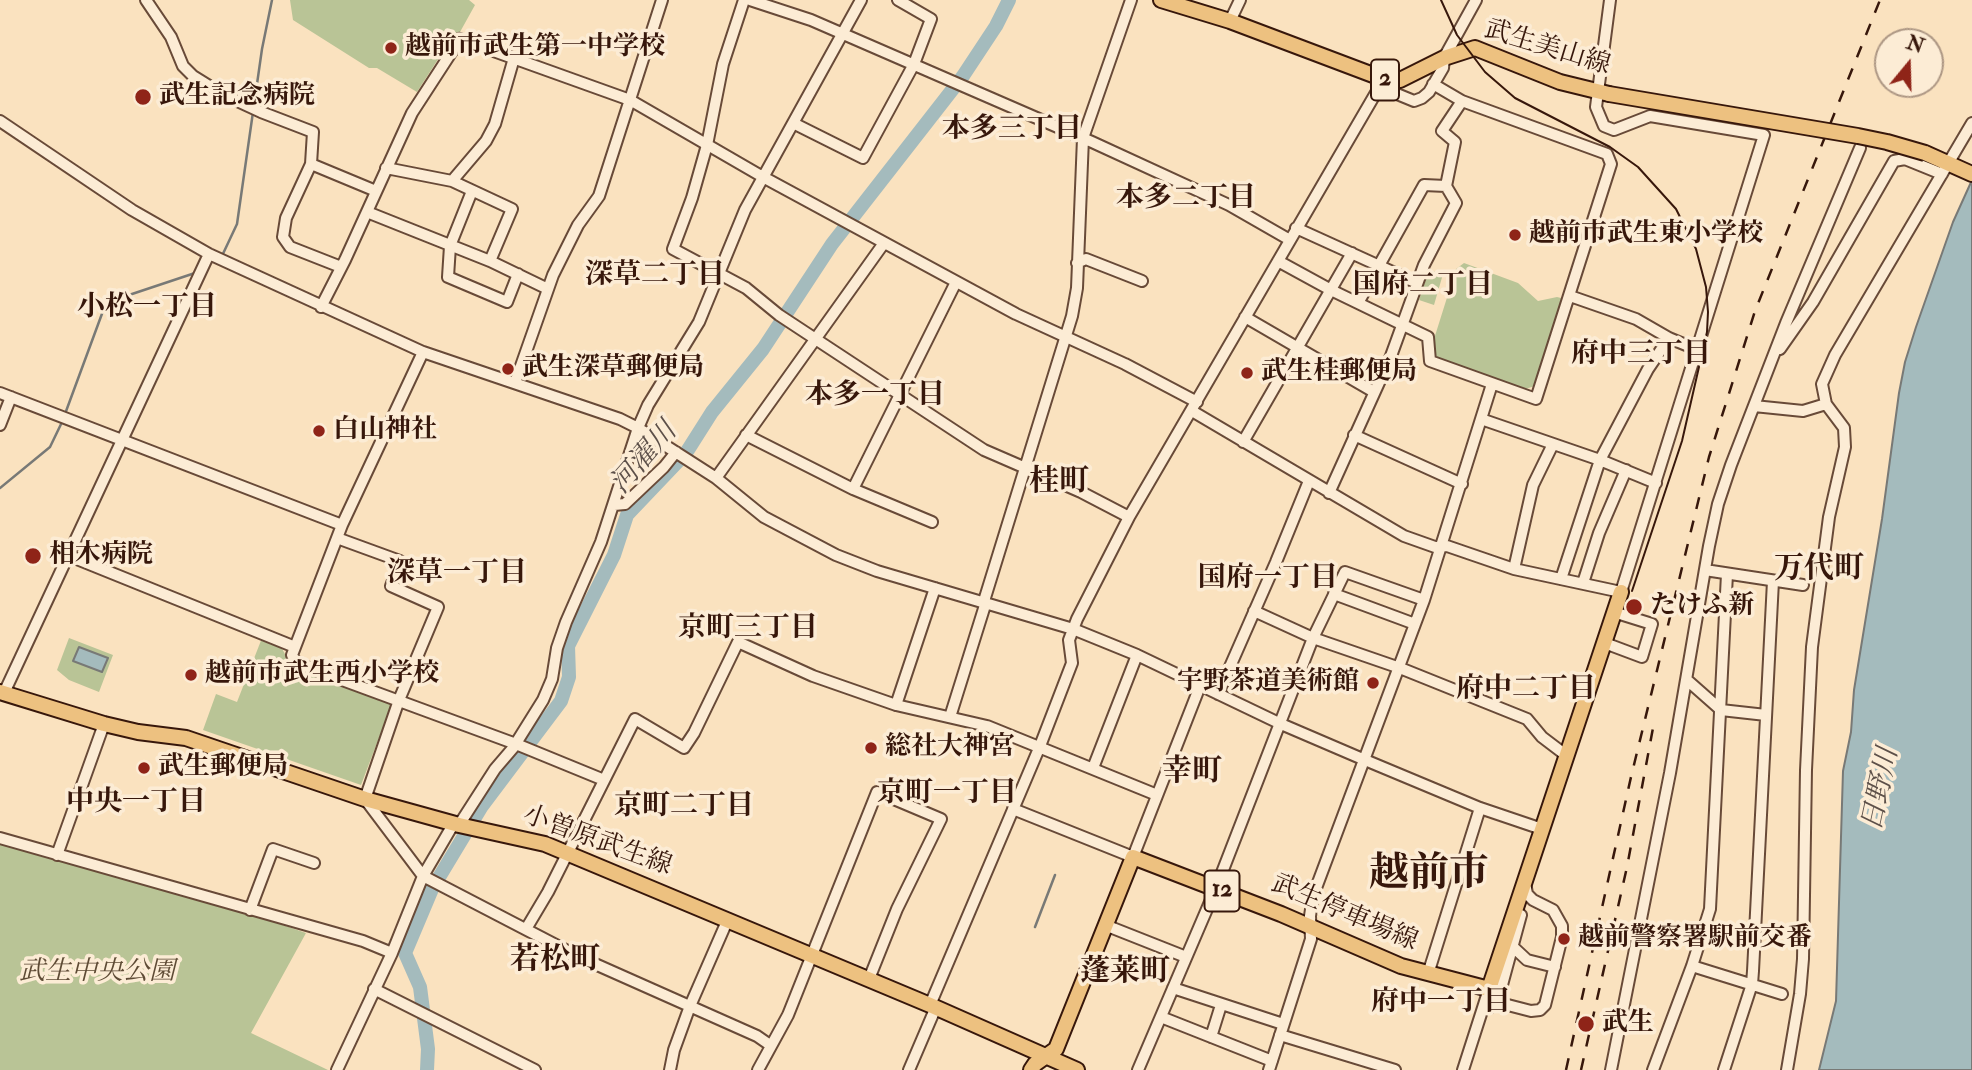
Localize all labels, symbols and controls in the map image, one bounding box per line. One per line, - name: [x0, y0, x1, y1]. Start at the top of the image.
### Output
- street label: 武生美山線: [1480, 15, 1614, 83]
- north arrow: [1874, 28, 1944, 98]
- text: N: [1903, 31, 1927, 59]
- place label: 越前市武生第一中学校: [405, 32, 665, 64]
- marker: 越前市武生第一中学校: [383, 40, 399, 56]
- road number: 2: [1371, 60, 1399, 100]
- place label: 武生記念病院: [159, 81, 315, 113]
- marker: 武生記念病院: [133, 87, 153, 107]
- district label: 本多三丁目: [942, 114, 1082, 148]
- district label: 本多二丁目: [1116, 183, 1256, 217]
- place label: 越前市武生東小学校: [1529, 219, 1763, 251]
- marker: 越前市武生東小学校: [1507, 227, 1523, 243]
- district label: 深草二丁目: [585, 260, 725, 294]
- district label: 国府二丁目: [1353, 270, 1493, 304]
- district label: 小松一丁目: [77, 292, 217, 326]
- district label: 府中三丁目: [1571, 339, 1711, 373]
- place label: 武生深草郵便局: [522, 353, 704, 385]
- place label: 武生桂郵便局: [1261, 357, 1417, 389]
- marker: 武生深草郵便局: [500, 361, 516, 377]
- marker: 武生桂郵便局: [1239, 365, 1255, 381]
- district label: 本多一丁目: [805, 380, 945, 414]
- place label: 白山神社: [333, 415, 437, 447]
- water label: 河濯川: [605, 416, 685, 502]
- marker: 白山神社: [311, 423, 327, 439]
- district label: 桂町: [1029, 466, 1089, 502]
- place label: 相木病院: [49, 540, 153, 572]
- marker: 相木病院: [23, 546, 43, 566]
- district label: 万代町: [1774, 553, 1864, 589]
- district label: 深草一丁目: [387, 558, 527, 592]
- district label: 国府一丁目: [1198, 563, 1338, 597]
- place label: たけふ新: [1650, 591, 1754, 623]
- marker: たけふ新: [1624, 597, 1644, 617]
- district label: 京町三丁目: [678, 613, 818, 647]
- place label: 越前市武生西小学校: [205, 659, 439, 691]
- marker: 越前市武生西小学校: [183, 667, 199, 683]
- place label: 宇野茶道美術館: [1177, 667, 1359, 699]
- district label: 府中二丁目: [1456, 674, 1596, 708]
- marker: 宇野茶道美術館: [1365, 675, 1381, 691]
- place label: 総社大神宮: [885, 732, 1015, 764]
- marker: 総社大神宮: [863, 740, 879, 756]
- water label: 日野川: [1857, 745, 1907, 835]
- place label: 武生郵便局: [158, 752, 288, 784]
- district label: 幸町: [1162, 756, 1222, 792]
- marker: 武生郵便局: [136, 760, 152, 776]
- district label: 京町一丁目: [877, 778, 1017, 812]
- district label: 中央一丁目: [66, 787, 206, 821]
- district label: 京町二丁目: [614, 791, 754, 825]
- street label: 小曽原武生線: [518, 801, 676, 883]
- district label: 越前市: [1369, 852, 1489, 900]
- street label: 武生停車場線: [1266, 869, 1422, 959]
- road number: 12: [1204, 870, 1240, 912]
- place label: 越前警察署駅前交番: [1578, 923, 1812, 955]
- marker: 越前警察署駅前交番: [1556, 931, 1572, 947]
- district label: 若松町: [510, 944, 600, 980]
- district label: 蓬莱町: [1080, 956, 1170, 992]
- park label: 武生中央公園: [19, 957, 175, 989]
- district label: 府中一丁目: [1371, 987, 1511, 1021]
- place label: 武生: [1602, 1008, 1654, 1040]
- marker: 武生: [1576, 1014, 1596, 1034]

